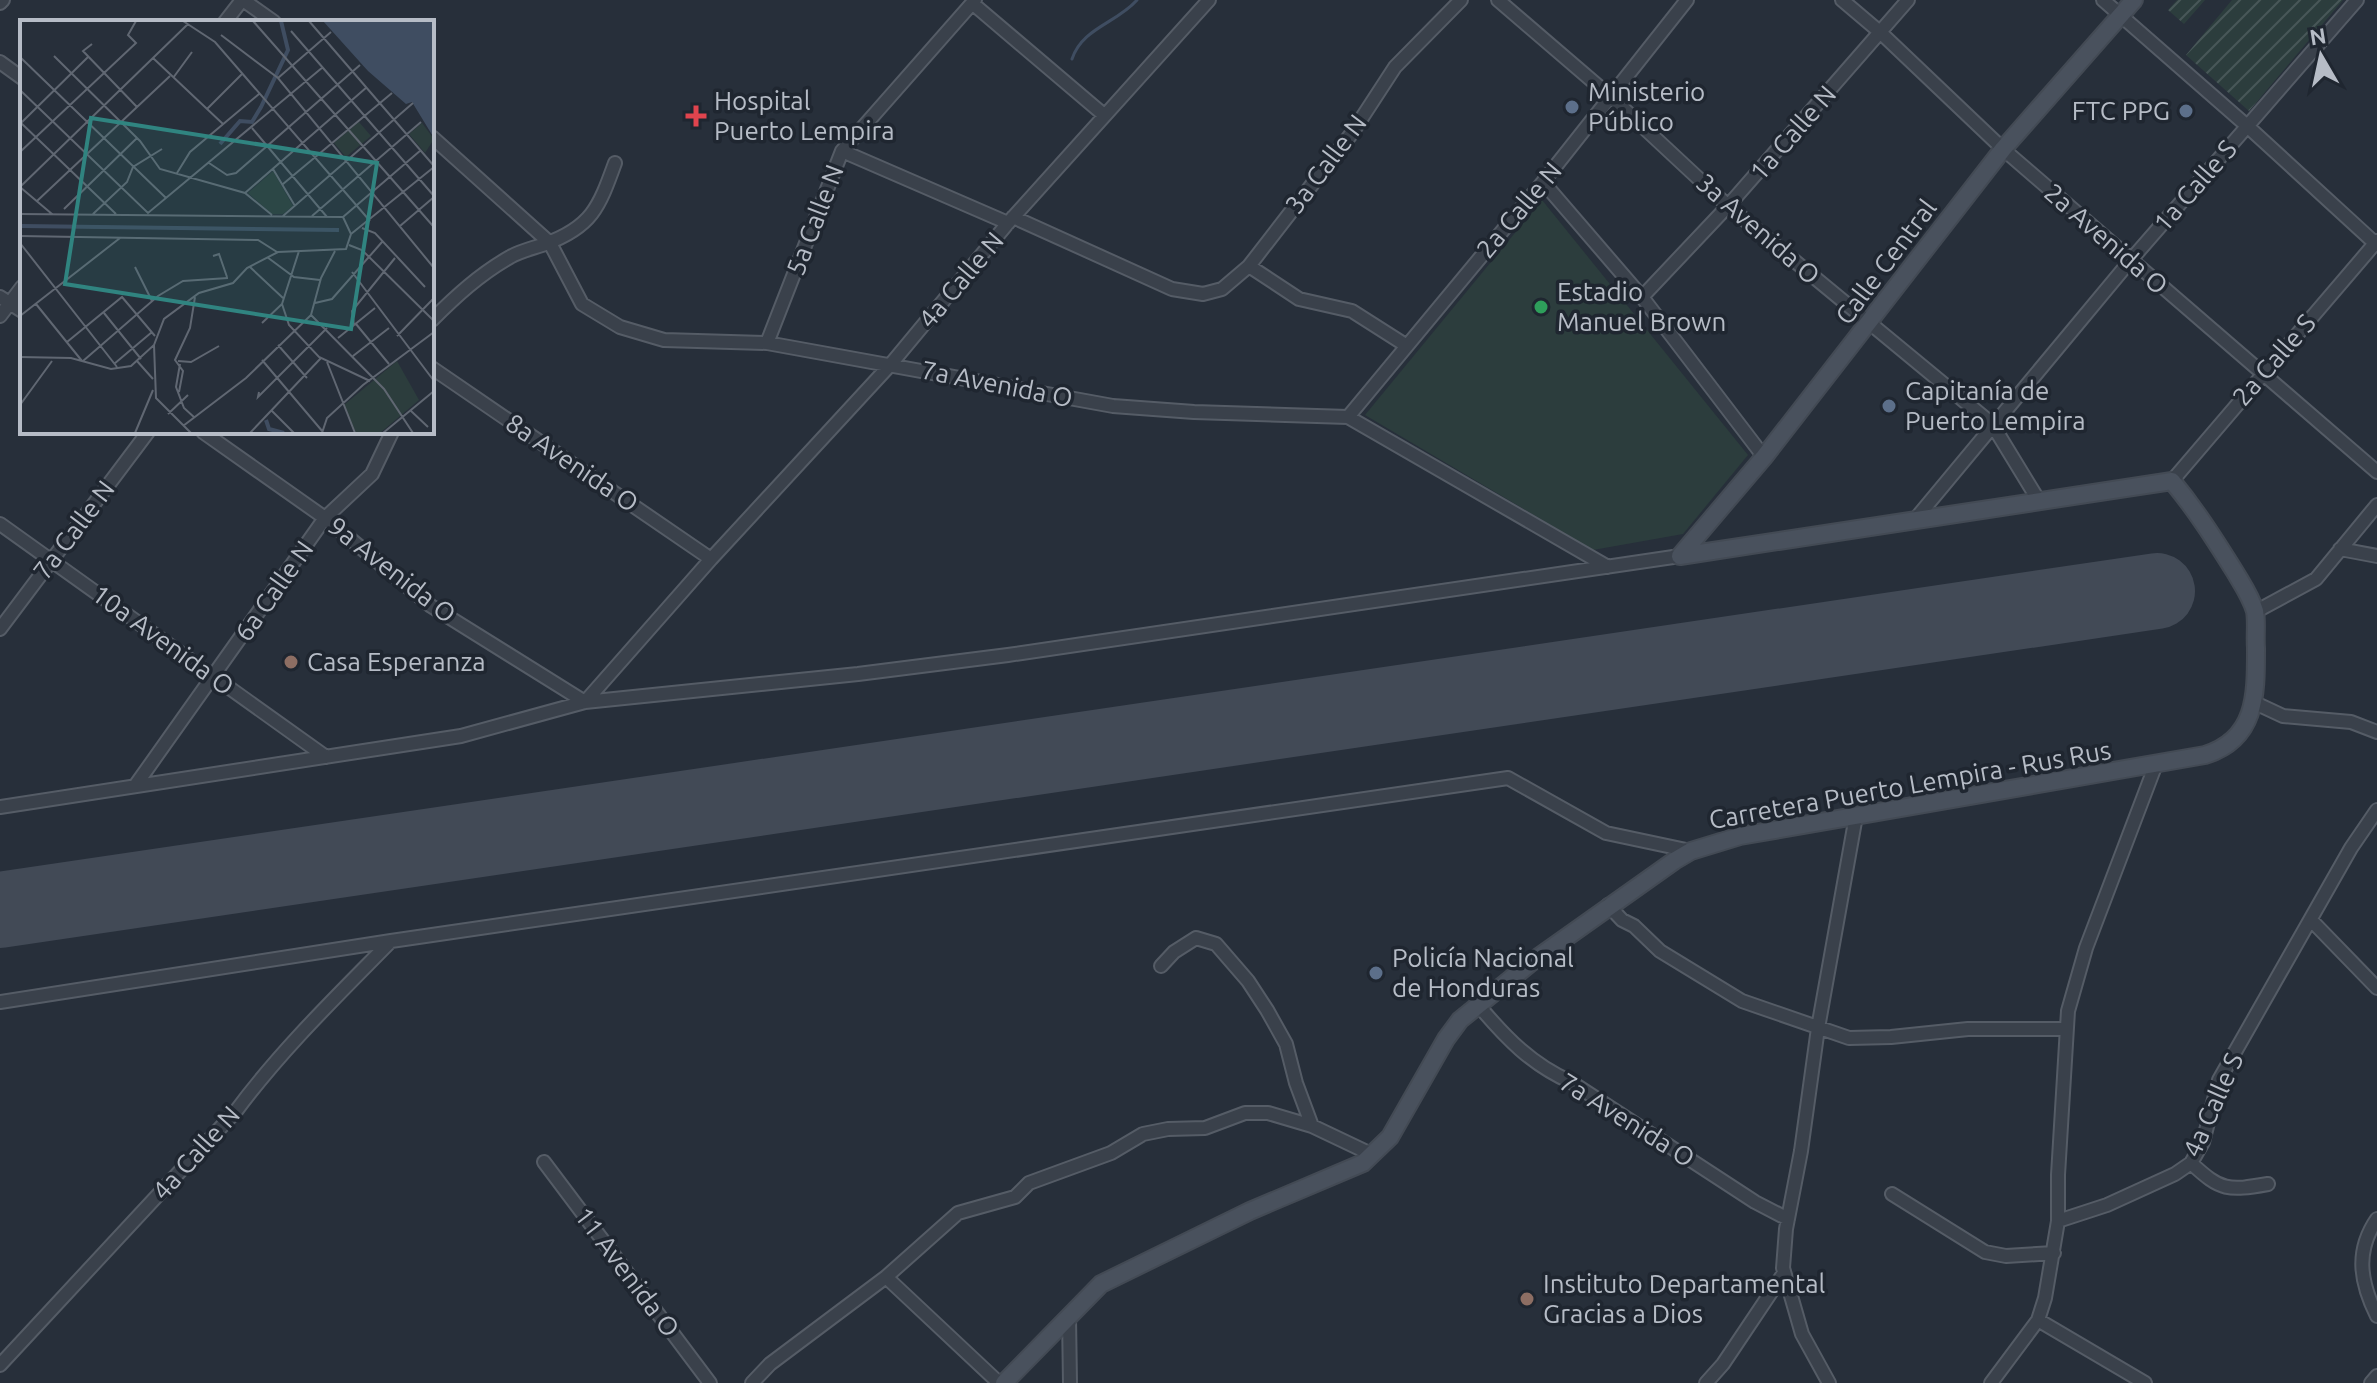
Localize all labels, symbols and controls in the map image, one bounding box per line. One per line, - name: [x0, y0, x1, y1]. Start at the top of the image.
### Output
- north arrow: [2281, 16, 2361, 96]
- inset map: [20, 20, 434, 434]
- text: N: [2308, 22, 2328, 49]
- place label: Ministerio Público: [1588, 77, 1705, 136]
- street label: 1a Calle N: [1744, 79, 1842, 186]
- place label: Hospital Puerto Lempira: [714, 86, 895, 145]
- place label: FTC PPG: [2072, 96, 2170, 125]
- marker: Ministerio Público: [1563, 98, 1581, 116]
- marker: FTC PPG: [2177, 102, 2195, 120]
- marker: Hospital Puerto Lempira: [685, 105, 707, 127]
- street label: 3a Calle N: [1279, 109, 1372, 219]
- street label: 1a Calle S: [2147, 134, 2242, 237]
- street label: 2a Calle N: [1470, 156, 1567, 263]
- street label: 5a Calle N: [780, 161, 849, 279]
- street label: 3a Avenida O: [1691, 167, 1826, 290]
- street label: 2a Avenida O: [2039, 177, 2174, 300]
- street label: Calle Central: [1829, 193, 1942, 330]
- street label: 4a Calle N: [912, 226, 1009, 333]
- place label: Estadio Manuel Brown: [1557, 277, 1726, 336]
- marker: Estadio Manuel Brown: [1532, 298, 1550, 316]
- street label: 2a Calle S: [2226, 308, 2321, 411]
- street label: 7a Avenida O: [919, 355, 1075, 412]
- place label: Capitanía de Puerto Lempira: [1905, 376, 2086, 435]
- marker: Capitanía de Puerto Lempira: [1880, 397, 1898, 415]
- street label: 8a Avenida O: [501, 408, 644, 517]
- street label: 7a Calle N: [27, 475, 120, 585]
- street label: 9a Avenida O: [323, 511, 462, 628]
- street label: 6a Calle N: [228, 535, 319, 646]
- street label: 10a Avenida O: [87, 578, 240, 701]
- place label: Casa Esperanza: [307, 647, 486, 676]
- marker: Casa Esperanza: [282, 653, 300, 671]
- street label: Carretera Puerto Lempira - Rus Rus: [1707, 735, 2113, 834]
- place label: Policía Nacional de Honduras: [1392, 943, 1574, 1002]
- marker: Policía Nacional de Honduras: [1367, 964, 1385, 982]
- street label: 4a Calle S: [2177, 1048, 2248, 1161]
- street label: 7a Avenida O: [1555, 1067, 1700, 1173]
- street label: 4a Calle N: [146, 1100, 245, 1205]
- street label: 11 Avenida O: [569, 1201, 686, 1342]
- place label: Instituto Departamental Gracias a Dios: [1543, 1269, 1826, 1328]
- marker: Instituto Departamental Gracias a Dios: [1518, 1290, 1536, 1308]

